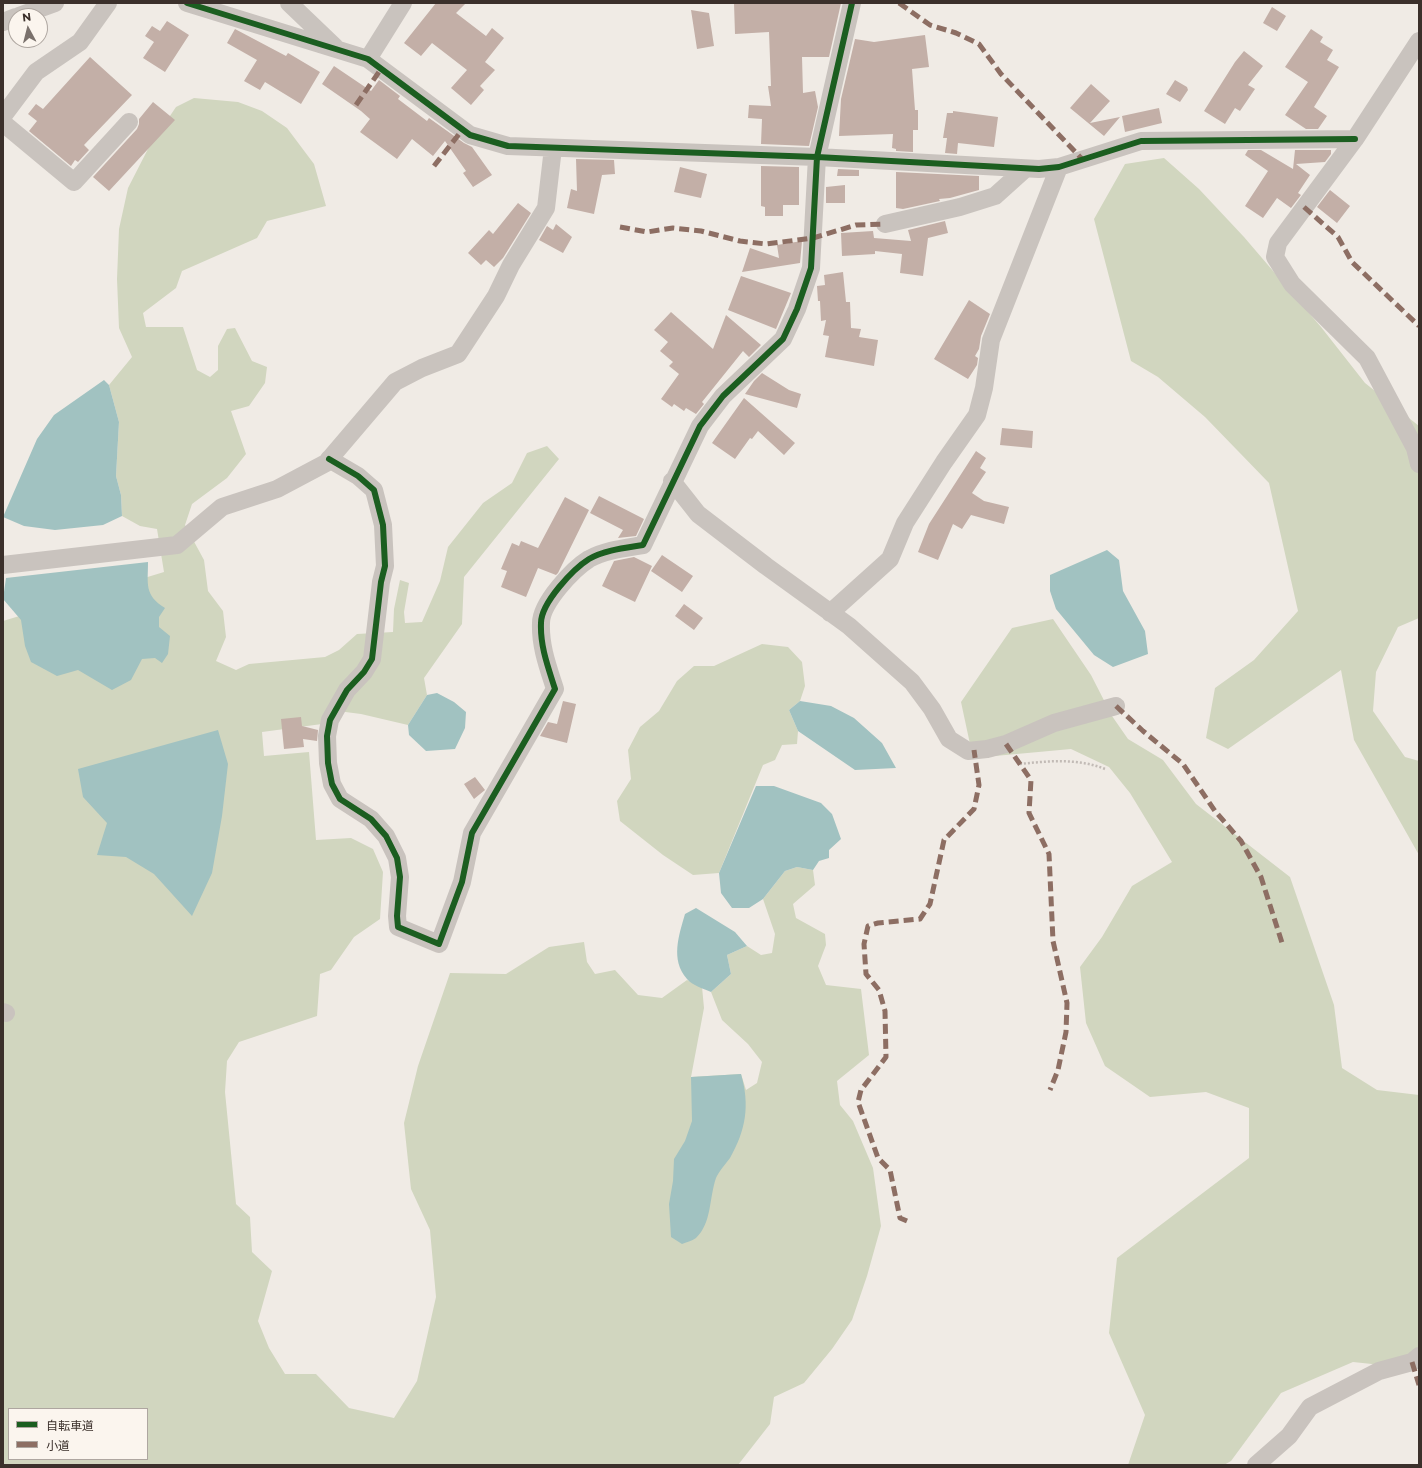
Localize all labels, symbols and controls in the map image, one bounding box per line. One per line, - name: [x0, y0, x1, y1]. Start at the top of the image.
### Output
- north arrow: [8, 8, 48, 48]
- text: N: [21, 10, 32, 25]
- legend: [8, 1408, 148, 1460]
- text: 自転車道: [46, 1418, 94, 1433]
- text: 小道: [46, 1438, 70, 1453]

